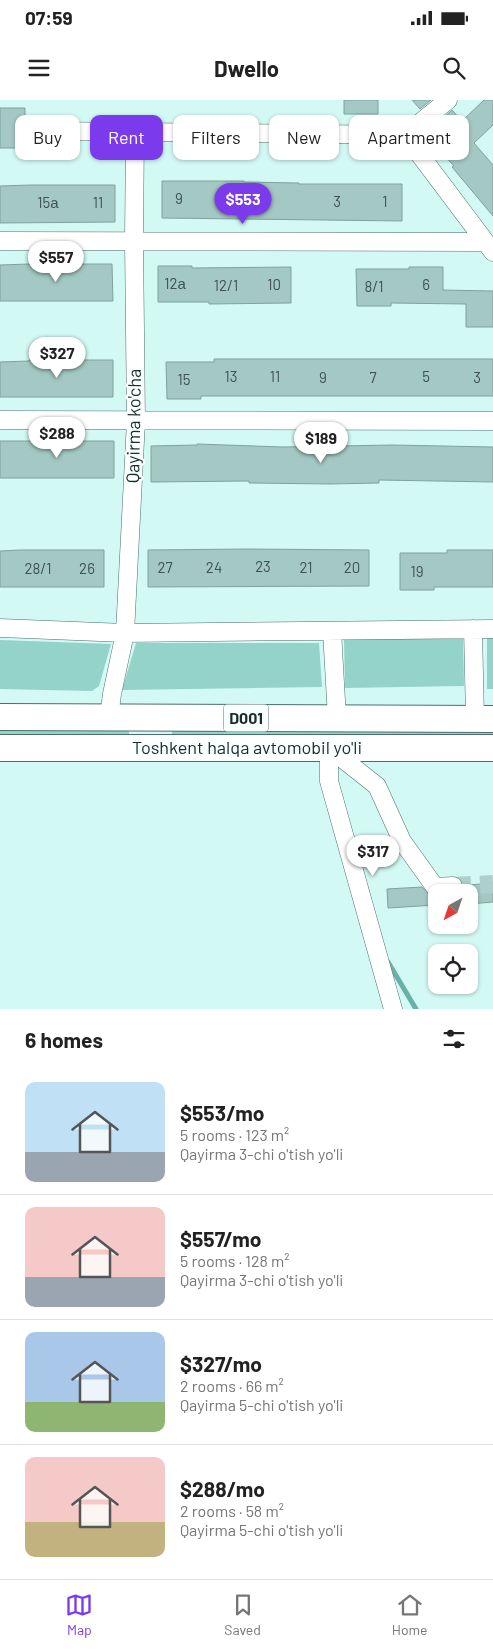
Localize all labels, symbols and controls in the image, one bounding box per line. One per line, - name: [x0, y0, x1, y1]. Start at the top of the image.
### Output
- text: 07:59: [25, 6, 73, 29]
- icon: menu: [25, 54, 53, 82]
- icon: search: [440, 54, 468, 82]
- text: Dwello: [214, 55, 279, 81]
- chip: Buy: [15, 115, 80, 160]
- chip: Rent: [90, 115, 163, 160]
- chip: Filters: [173, 115, 259, 160]
- chip: New: [269, 115, 339, 160]
- chip: Apartment: [349, 115, 469, 160]
- pin: $553: [213, 182, 273, 225]
- house number: 9: [175, 189, 183, 207]
- text: $553: [225, 189, 261, 208]
- house number: 3: [333, 192, 341, 210]
- house number: 1: [382, 192, 388, 210]
- house number: 15а: [37, 193, 59, 211]
- house number: 11: [93, 193, 103, 211]
- pin: $557: [26, 240, 86, 283]
- text: $557: [39, 247, 73, 266]
- house number: 12а: [164, 274, 186, 292]
- house number: 10: [267, 275, 281, 293]
- house number: 6: [422, 275, 430, 293]
- house number: 12/1: [214, 276, 238, 294]
- house number: 8/1: [364, 277, 384, 295]
- pin: $327: [27, 336, 87, 379]
- text: $327: [40, 343, 74, 362]
- house number: 13: [225, 367, 237, 385]
- house number: 11: [270, 367, 280, 385]
- house number: 5: [422, 367, 430, 385]
- house number: 9: [319, 368, 327, 386]
- house number: 7: [369, 368, 377, 386]
- house number: 3: [473, 368, 481, 386]
- street label: Qayirma ko'cha: [121, 369, 145, 483]
- house number: 15: [178, 370, 190, 388]
- pin: $288: [27, 416, 87, 459]
- pin: $189: [291, 422, 351, 464]
- text: $288: [39, 423, 75, 442]
- text: $189: [305, 428, 337, 447]
- house number: 23: [255, 557, 271, 575]
- house number: 27: [157, 558, 173, 576]
- house number: 24: [206, 558, 222, 576]
- house number: 21: [299, 558, 313, 576]
- house number: 20: [344, 558, 360, 576]
- house number: 28/1: [24, 559, 52, 577]
- house number: 26: [79, 559, 95, 577]
- house number: 19: [410, 562, 424, 580]
- road number: D001: [224, 704, 268, 732]
- street label: Toshkent halqa avtomobil yo'li: [132, 736, 362, 758]
- pin: $317: [343, 834, 403, 877]
- text: $317: [357, 841, 389, 860]
- north arrow: [428, 884, 478, 934]
- map controls: [428, 884, 478, 994]
- button: locate: [428, 944, 478, 994]
- icon: filters: [440, 1025, 468, 1053]
- text: 6 homes: [25, 1027, 103, 1052]
- text: $553/mo: [180, 1100, 264, 1125]
- icon: home: [65, 1102, 125, 1162]
- text: 5 rooms · 123 m²: [180, 1125, 289, 1144]
- text: Qayirma 3-chi o'tish yo'li: [180, 1144, 343, 1163]
- text: $557/mo: [180, 1226, 261, 1251]
- icon: home: [65, 1227, 125, 1287]
- text: 5 rooms · 128 m²: [180, 1251, 289, 1270]
- text: Qayirma 3-chi o'tish yo'li: [180, 1270, 343, 1289]
- text: $327/mo: [180, 1351, 262, 1376]
- icon: home: [65, 1352, 125, 1412]
- text: 2 rooms · 66 m²: [180, 1376, 284, 1395]
- text: Qayirma 5-chi o'tish yo'li: [180, 1395, 343, 1414]
- text: $288/mo: [180, 1476, 265, 1501]
- icon: home: [65, 1477, 125, 1537]
- text: 2 rooms · 58 m²: [180, 1501, 284, 1520]
- text: Qayirma 5-chi o'tish yo'li: [180, 1520, 343, 1539]
- tab: Map: [65, 1591, 93, 1638]
- tab: Saved: [224, 1591, 261, 1638]
- tab: Home: [392, 1591, 428, 1638]

